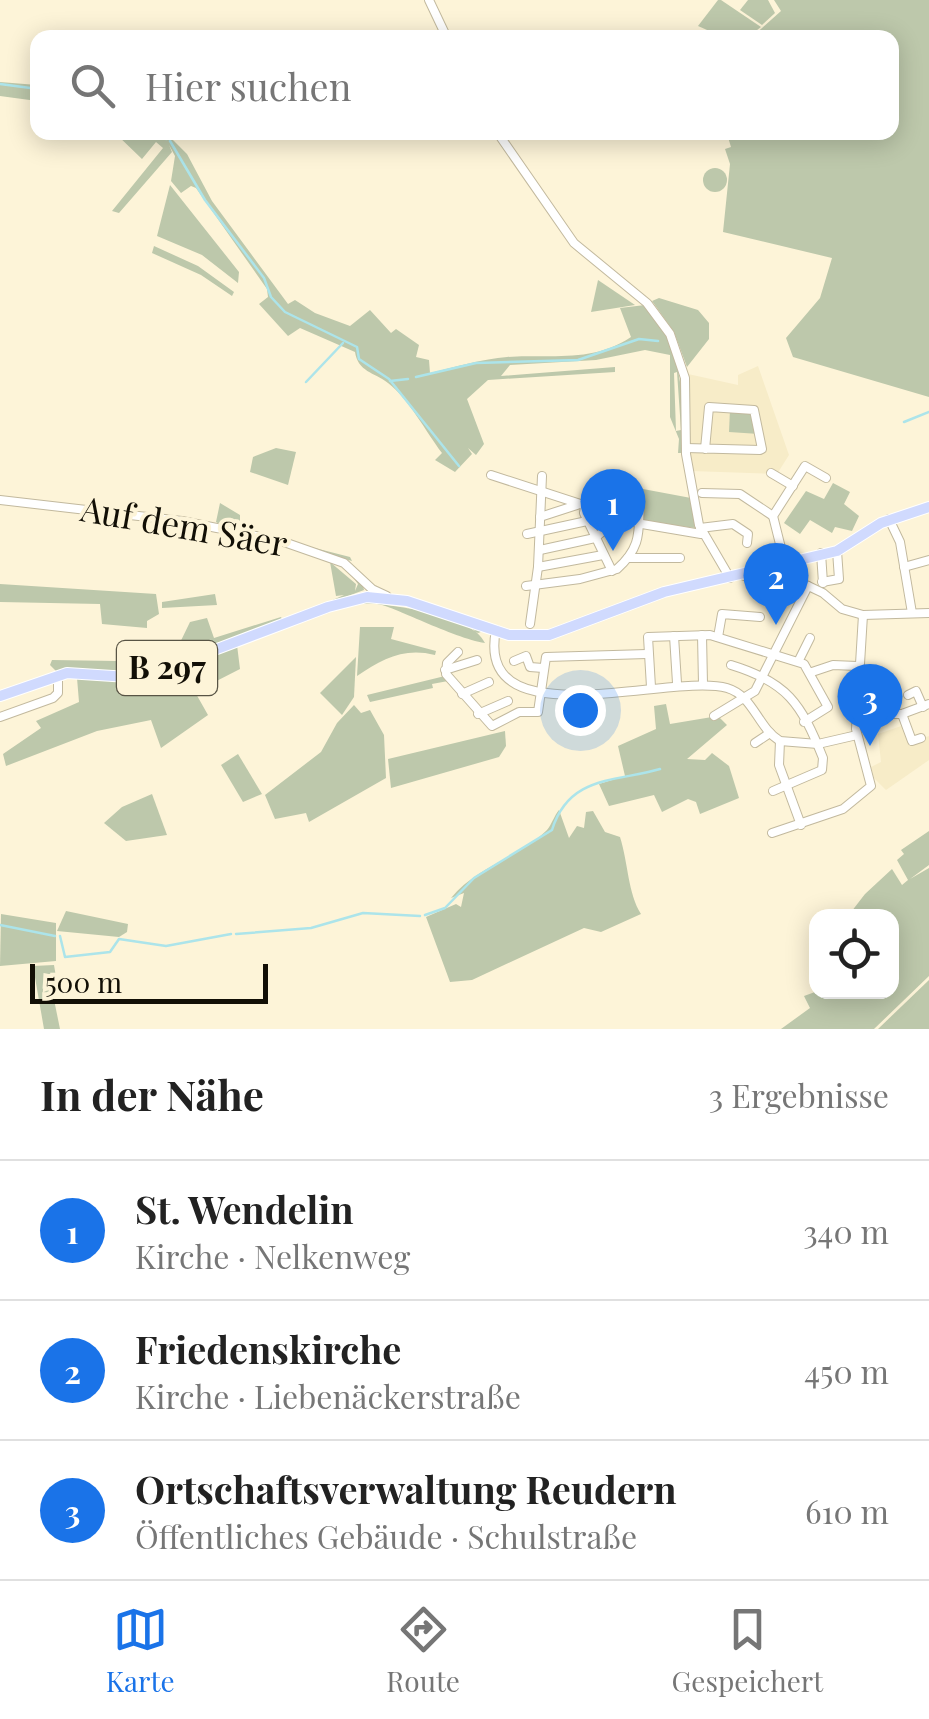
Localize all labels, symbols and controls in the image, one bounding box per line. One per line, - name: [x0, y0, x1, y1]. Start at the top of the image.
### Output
- search box: [30, 30, 899, 140]
- icon: search: [65, 58, 120, 113]
- text: Hier suchen: [145, 60, 352, 111]
- pin: 1: [580, 468, 646, 551]
- street label: Auf dem Säer: [76, 483, 292, 566]
- pin: 2: [744, 542, 808, 625]
- road number: B 297: [117, 641, 217, 695]
- pin: 3: [838, 664, 902, 746]
- your location: [555, 685, 606, 736]
- map controls: [809, 909, 899, 999]
- button: locate: [809, 909, 899, 999]
- scale bar: [30, 959, 268, 1004]
- text: 500 m: [45, 963, 122, 1000]
- text: In der Nähe: [40, 1066, 264, 1122]
- text: 3 Ergebnisse: [709, 1073, 889, 1116]
- text: St. Wendelin: [135, 1183, 354, 1234]
- text: 1: [66, 1209, 79, 1252]
- text: 340 m: [803, 1209, 889, 1252]
- text: Kirche · Nelkenweg: [135, 1234, 410, 1277]
- text: Friedenskirche: [135, 1323, 401, 1374]
- text: 2: [64, 1349, 81, 1392]
- text: 450 m: [804, 1349, 889, 1392]
- text: Kirche · Liebenäckerstraße: [135, 1374, 521, 1417]
- text: Ortschaftsverwaltung Reudern: [135, 1463, 677, 1514]
- text: 3: [65, 1489, 80, 1532]
- text: 610 m: [805, 1489, 889, 1532]
- text: Öffentliches Gebäude · Schulstraße: [135, 1514, 637, 1557]
- tab: Karte: [106, 1602, 175, 1699]
- tab: Route: [386, 1602, 460, 1699]
- tab: Gespeichert: [672, 1602, 823, 1699]

